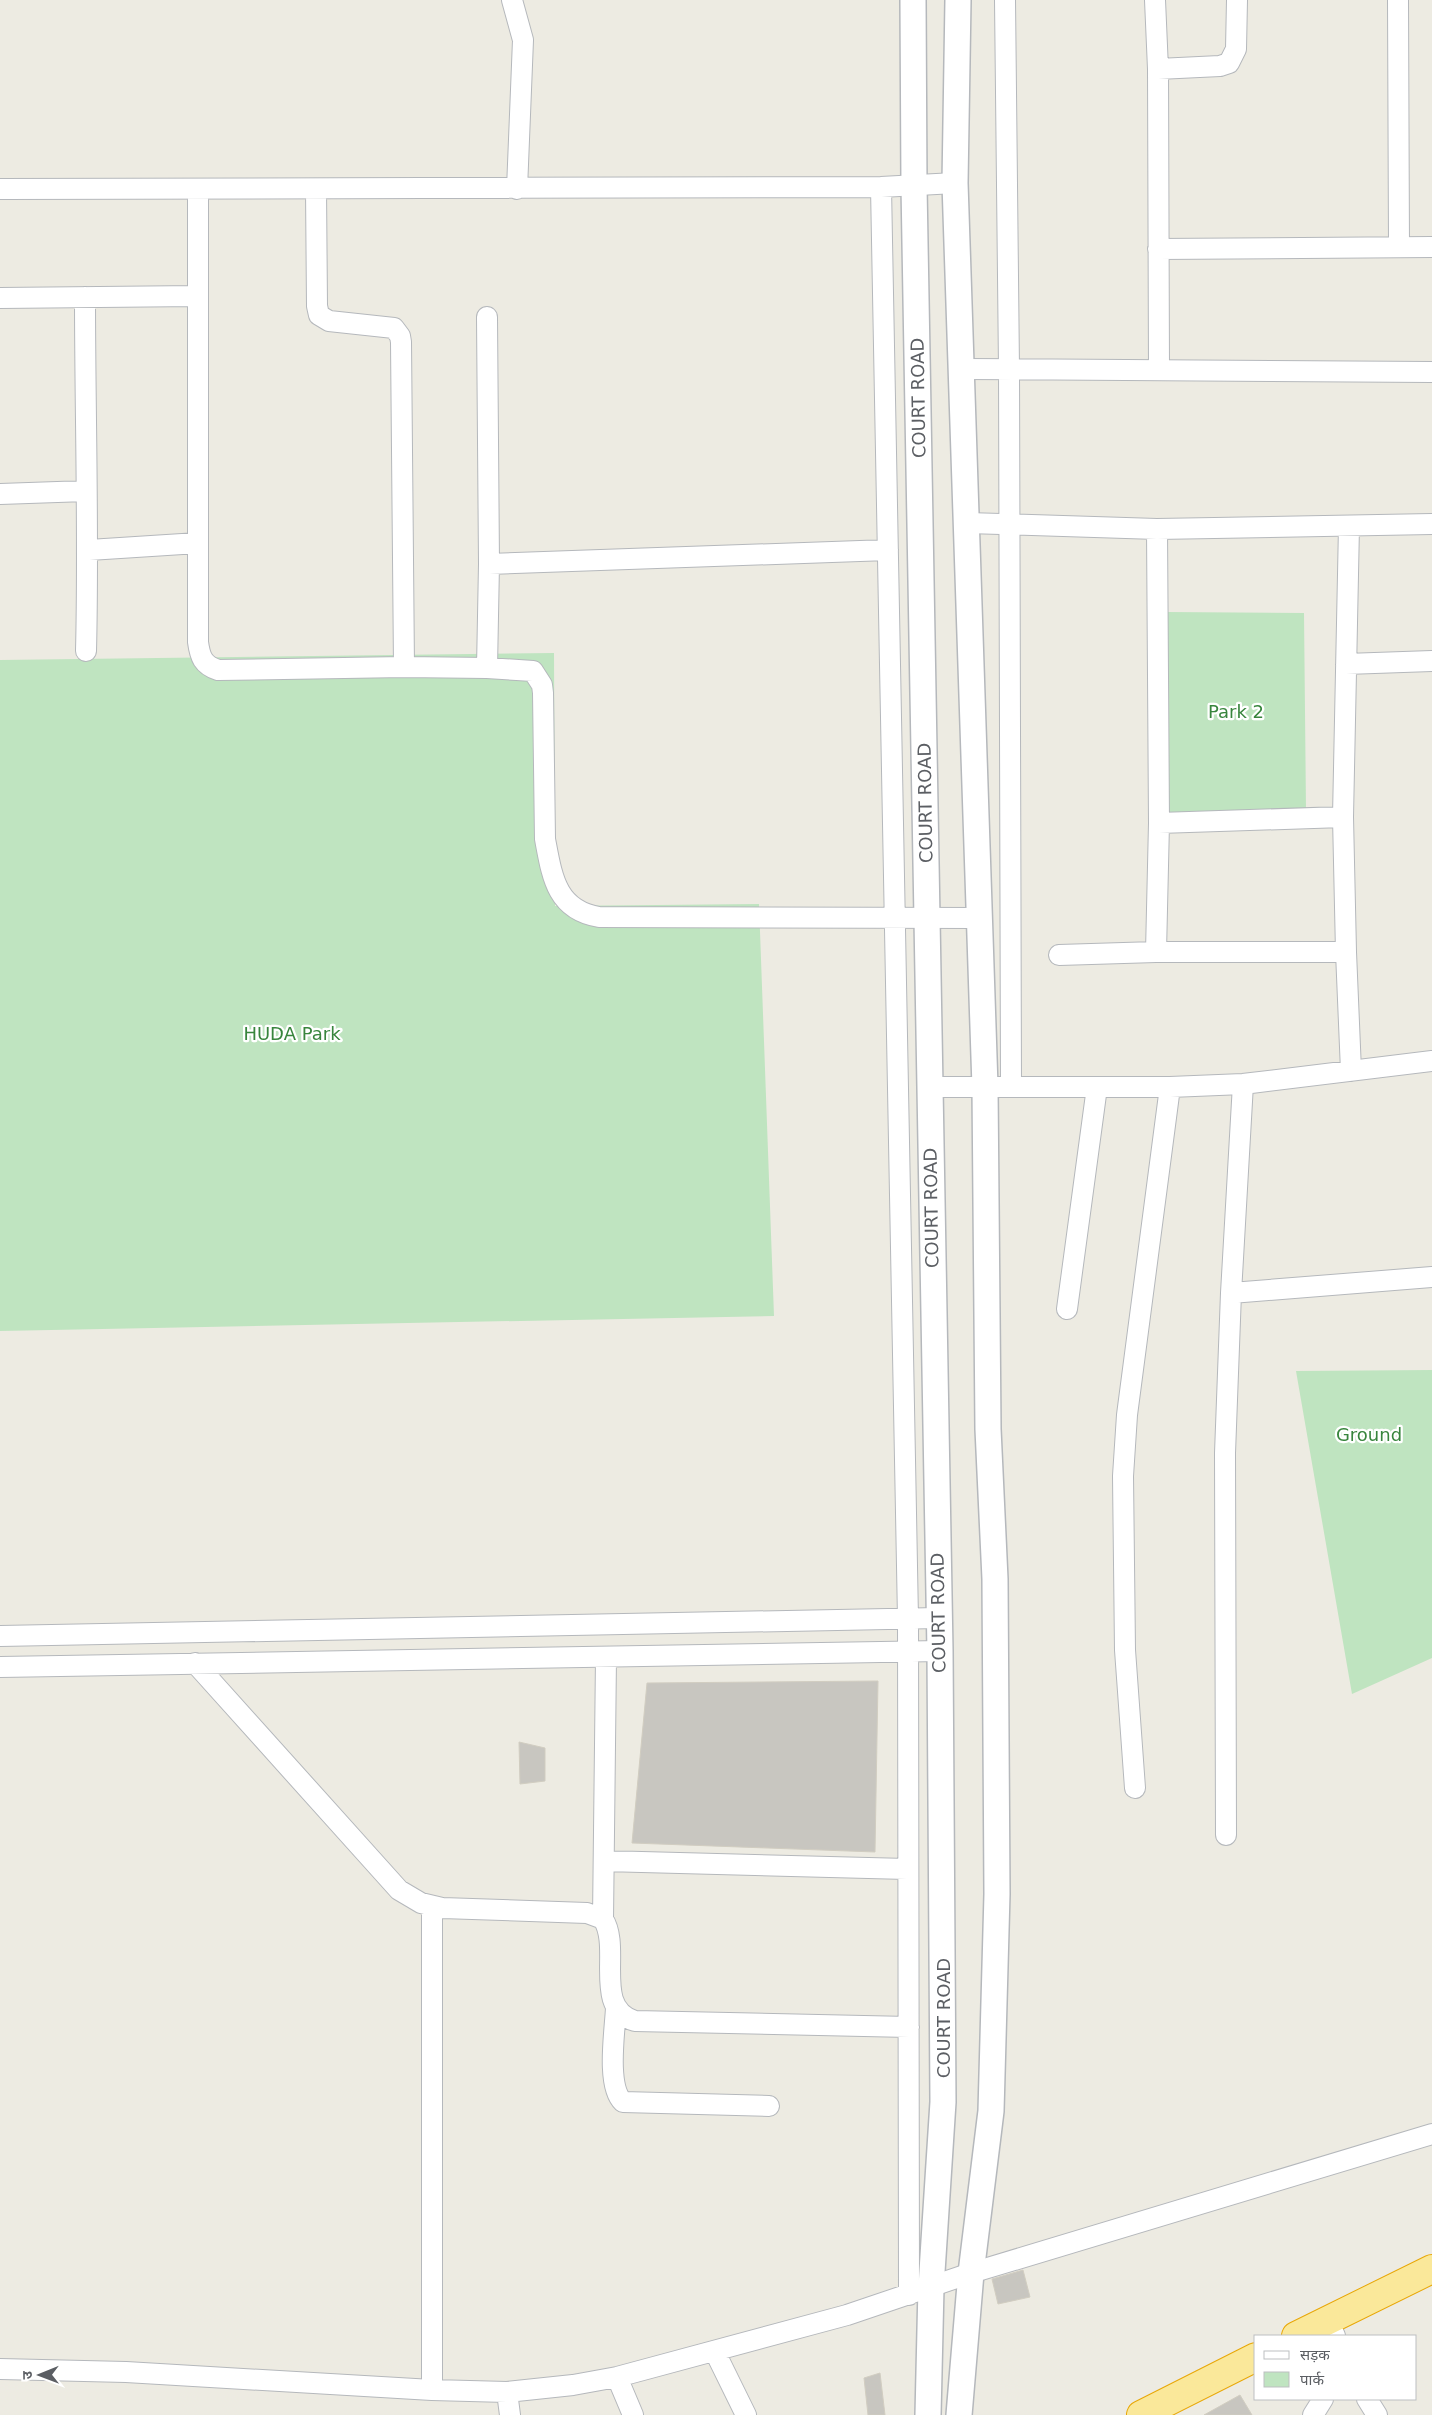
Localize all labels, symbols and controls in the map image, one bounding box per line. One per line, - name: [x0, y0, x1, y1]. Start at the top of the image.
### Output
- street label: COURT ROAD: [906, 338, 930, 458]
- park label: Park 2: [1208, 701, 1264, 722]
- street label: COURT ROAD: [913, 743, 937, 863]
- park label: HUDA Park: [243, 1023, 341, 1044]
- street label: COURT ROAD: [919, 1148, 943, 1268]
- park label: Ground: [1336, 1424, 1402, 1445]
- street label: COURT ROAD: [926, 1553, 950, 1673]
- street label: COURT ROAD: [933, 1958, 954, 2078]
- legend: [1254, 2335, 1417, 2400]
- text: सड़क: [1300, 2346, 1330, 2364]
- north arrow: [15, 2350, 65, 2400]
- text: उ: [19, 2370, 35, 2379]
- text: पार्क: [1300, 2371, 1324, 2389]

